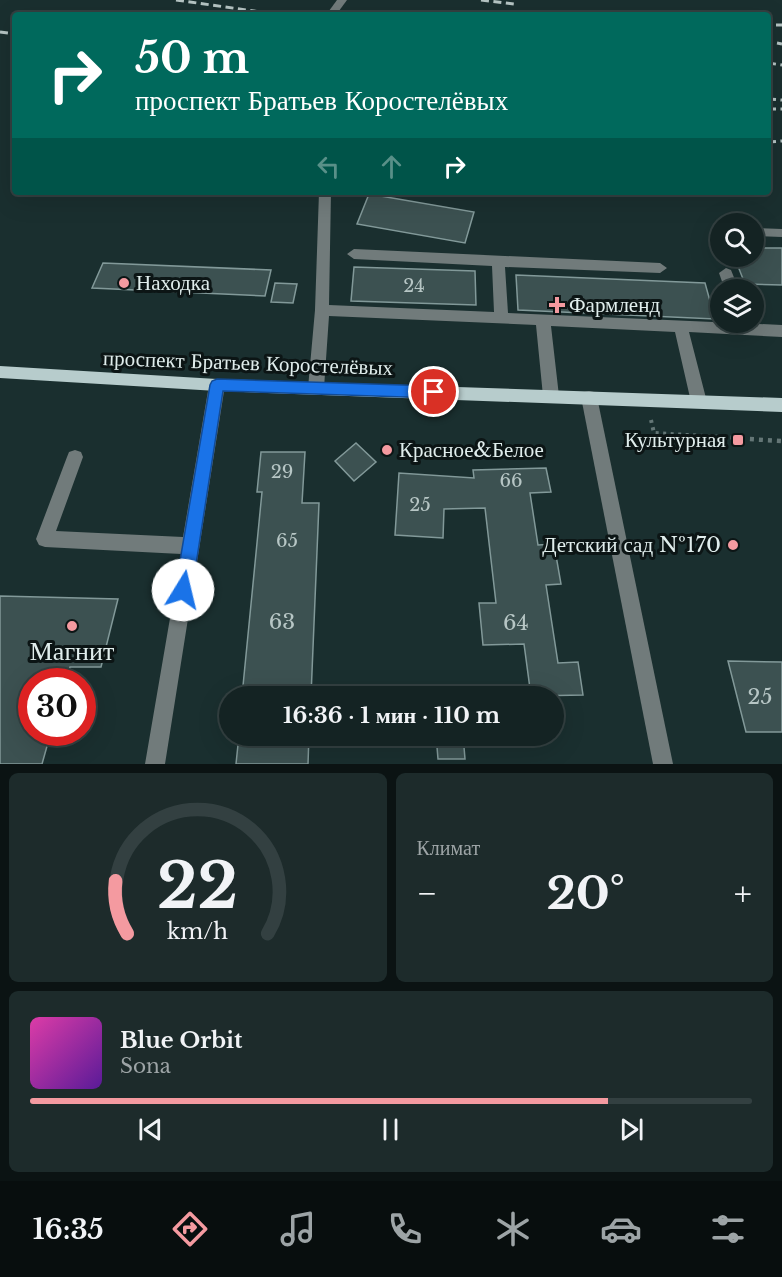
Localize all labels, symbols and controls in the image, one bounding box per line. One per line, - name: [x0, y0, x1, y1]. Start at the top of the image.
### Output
- text: 50 m: [135, 32, 249, 84]
- icon: right: [36, 36, 114, 114]
- text: проспект Братьев Коростелёвых: [135, 84, 508, 117]
- icon: left: [312, 150, 345, 183]
- icon: ahead: [375, 150, 408, 183]
- icon: right: [438, 150, 471, 183]
- map controls: [710, 213, 764, 333]
- button: search: [710, 213, 764, 267]
- place label: Находка: [136, 270, 211, 296]
- house number: 24: [403, 275, 425, 297]
- marker: Находка: [117, 276, 131, 290]
- button: layers: [710, 279, 764, 333]
- place label: Фармленд: [569, 292, 660, 318]
- marker: Фармленд: [550, 298, 564, 312]
- street label: проспект Братьев Коростелёвых: [103, 345, 394, 381]
- pin: [408, 366, 459, 417]
- icon: arrive: [417, 375, 450, 408]
- place label: Культурная: [625, 427, 726, 453]
- marker: Культурная: [731, 433, 745, 447]
- place label: Красное&Белое: [399, 437, 544, 463]
- marker: Красное&Белое: [380, 443, 394, 457]
- house number: 29: [271, 461, 293, 483]
- house number: 66: [499, 470, 523, 492]
- house number: 25: [409, 494, 431, 516]
- house number: 65: [276, 530, 298, 552]
- place label: Детский сад №170: [542, 532, 721, 558]
- marker: Детский сад №170: [726, 538, 740, 552]
- position arrow: [151, 558, 215, 622]
- house number: 63: [269, 609, 295, 635]
- house number: 64: [503, 610, 529, 636]
- marker: Магнит: [65, 619, 79, 633]
- place label: Магнит: [30, 635, 114, 667]
- speed limit sign: 30: [18, 668, 96, 746]
- house number: 25: [748, 684, 772, 710]
- text: 16:36 · 1 мин · 110 m: [283, 702, 500, 729]
- text: Климат: [417, 836, 480, 860]
- text: 22: [157, 847, 238, 925]
- text: 20°: [546, 865, 625, 921]
- text: −: [417, 873, 437, 914]
- text: +: [734, 873, 752, 914]
- text: km/h: [167, 919, 228, 946]
- text: Blue Orbit: [120, 1027, 242, 1054]
- text: Sona: [120, 1054, 171, 1078]
- icon: previous: [134, 1113, 167, 1146]
- icon: pause: [374, 1113, 407, 1146]
- icon: next: [615, 1113, 648, 1146]
- icon: directions: [169, 1208, 211, 1250]
- icon: music: [277, 1208, 319, 1250]
- icon: phone: [384, 1208, 426, 1250]
- icon: climate: [492, 1208, 534, 1250]
- icon: car: [600, 1208, 642, 1250]
- icon: filters: [707, 1208, 749, 1250]
- text: 16:35: [33, 1213, 104, 1246]

